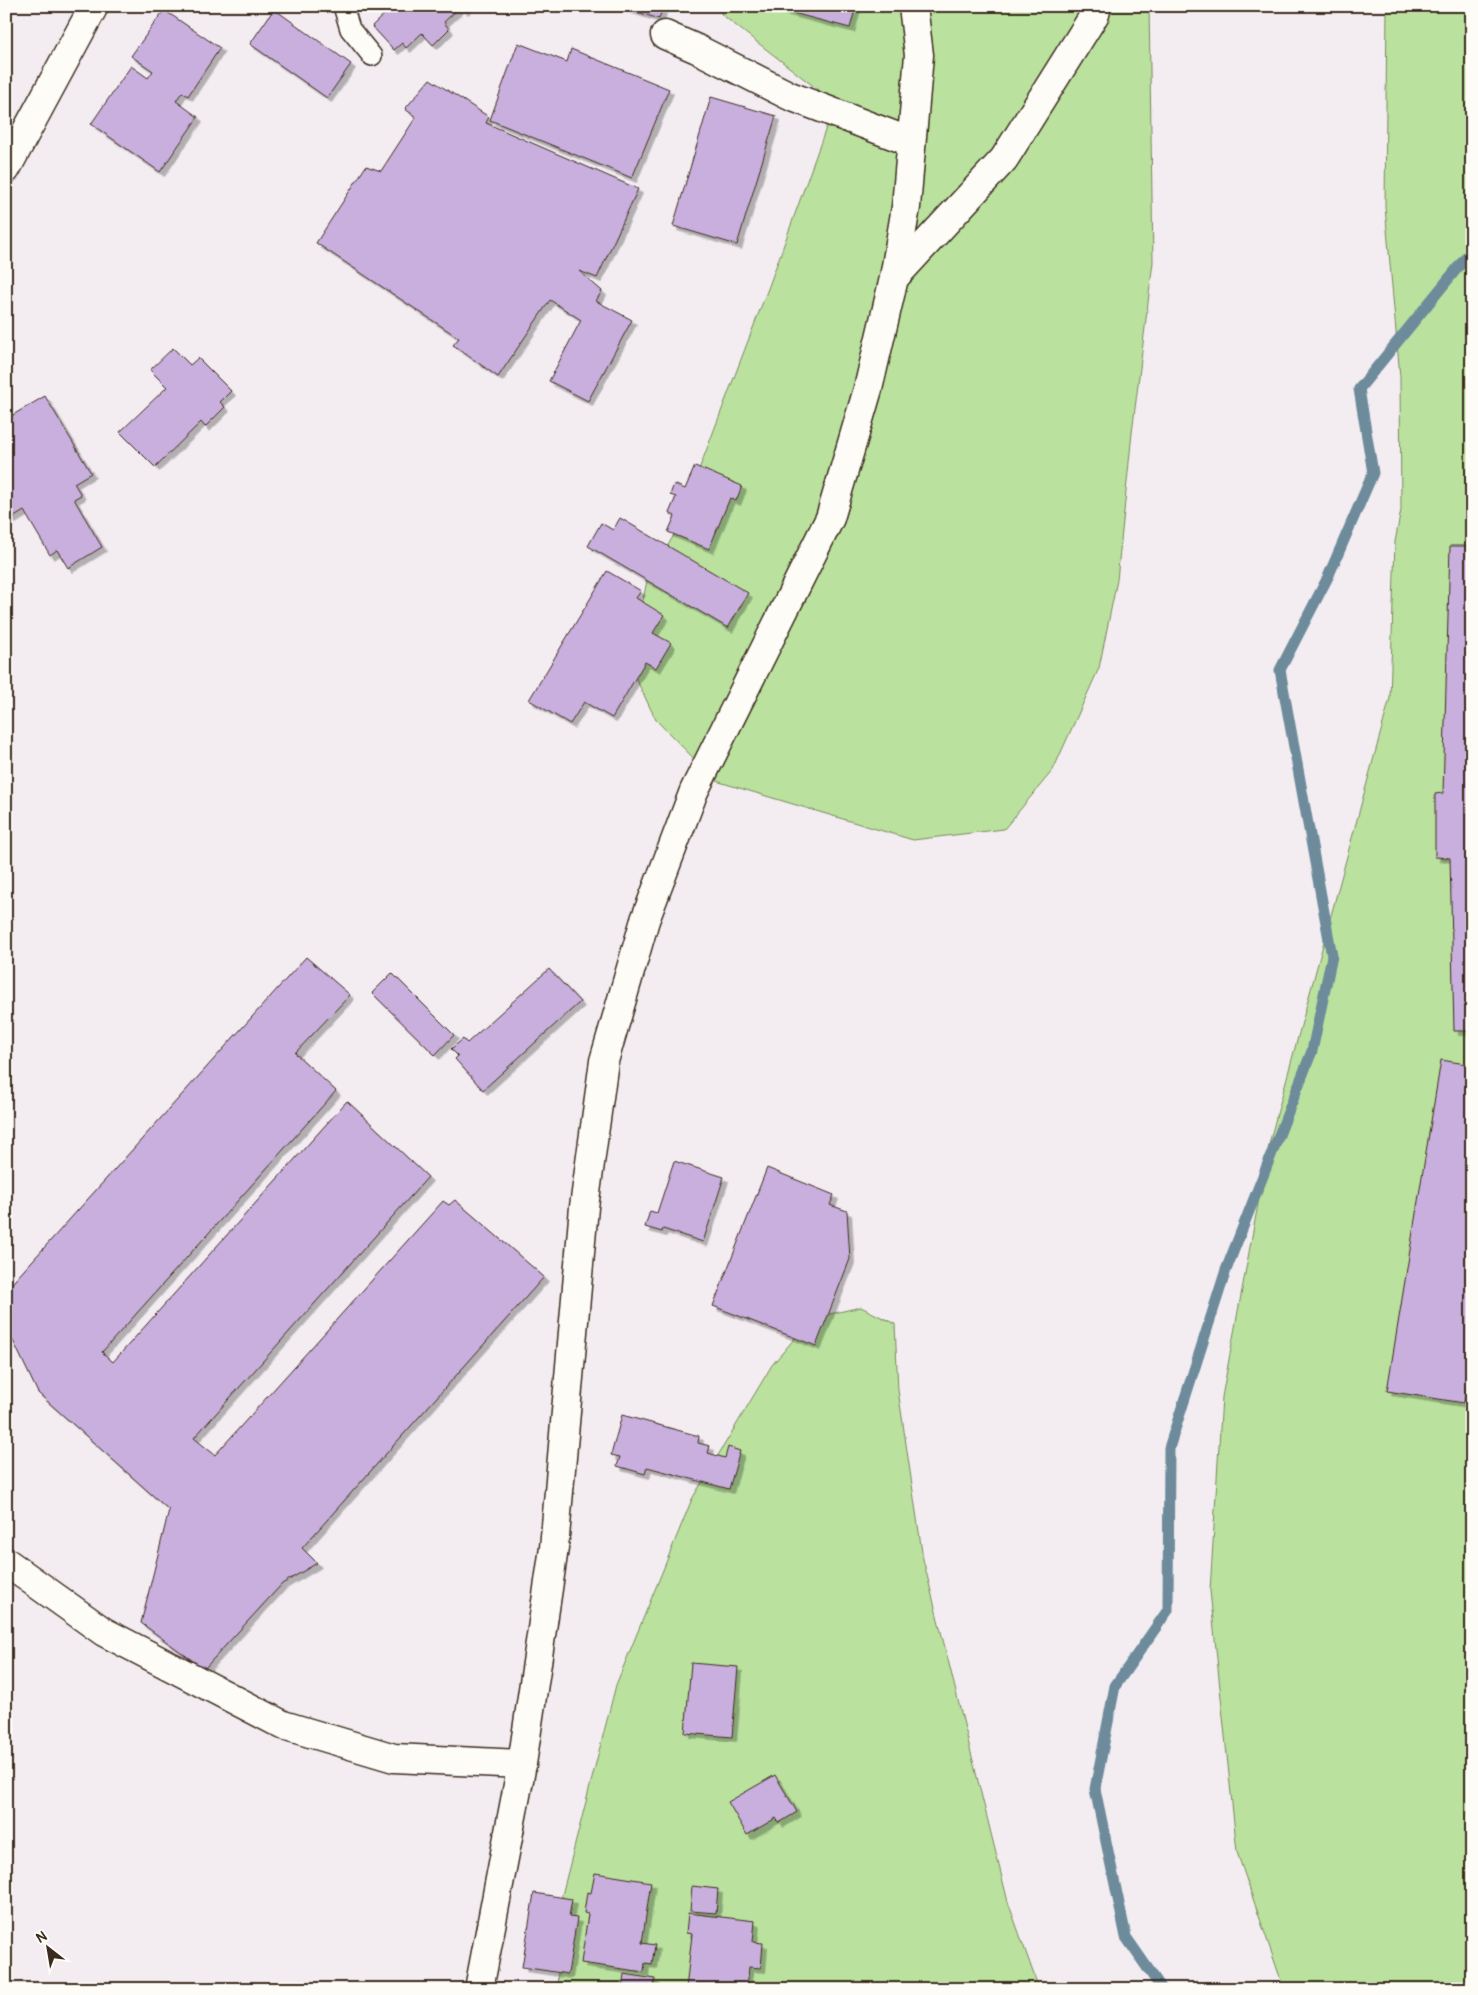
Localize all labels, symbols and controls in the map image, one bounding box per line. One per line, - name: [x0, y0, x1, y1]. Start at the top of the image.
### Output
- north arrow: [22, 1922, 72, 1972]
- text: N: [33, 1928, 50, 1947]

